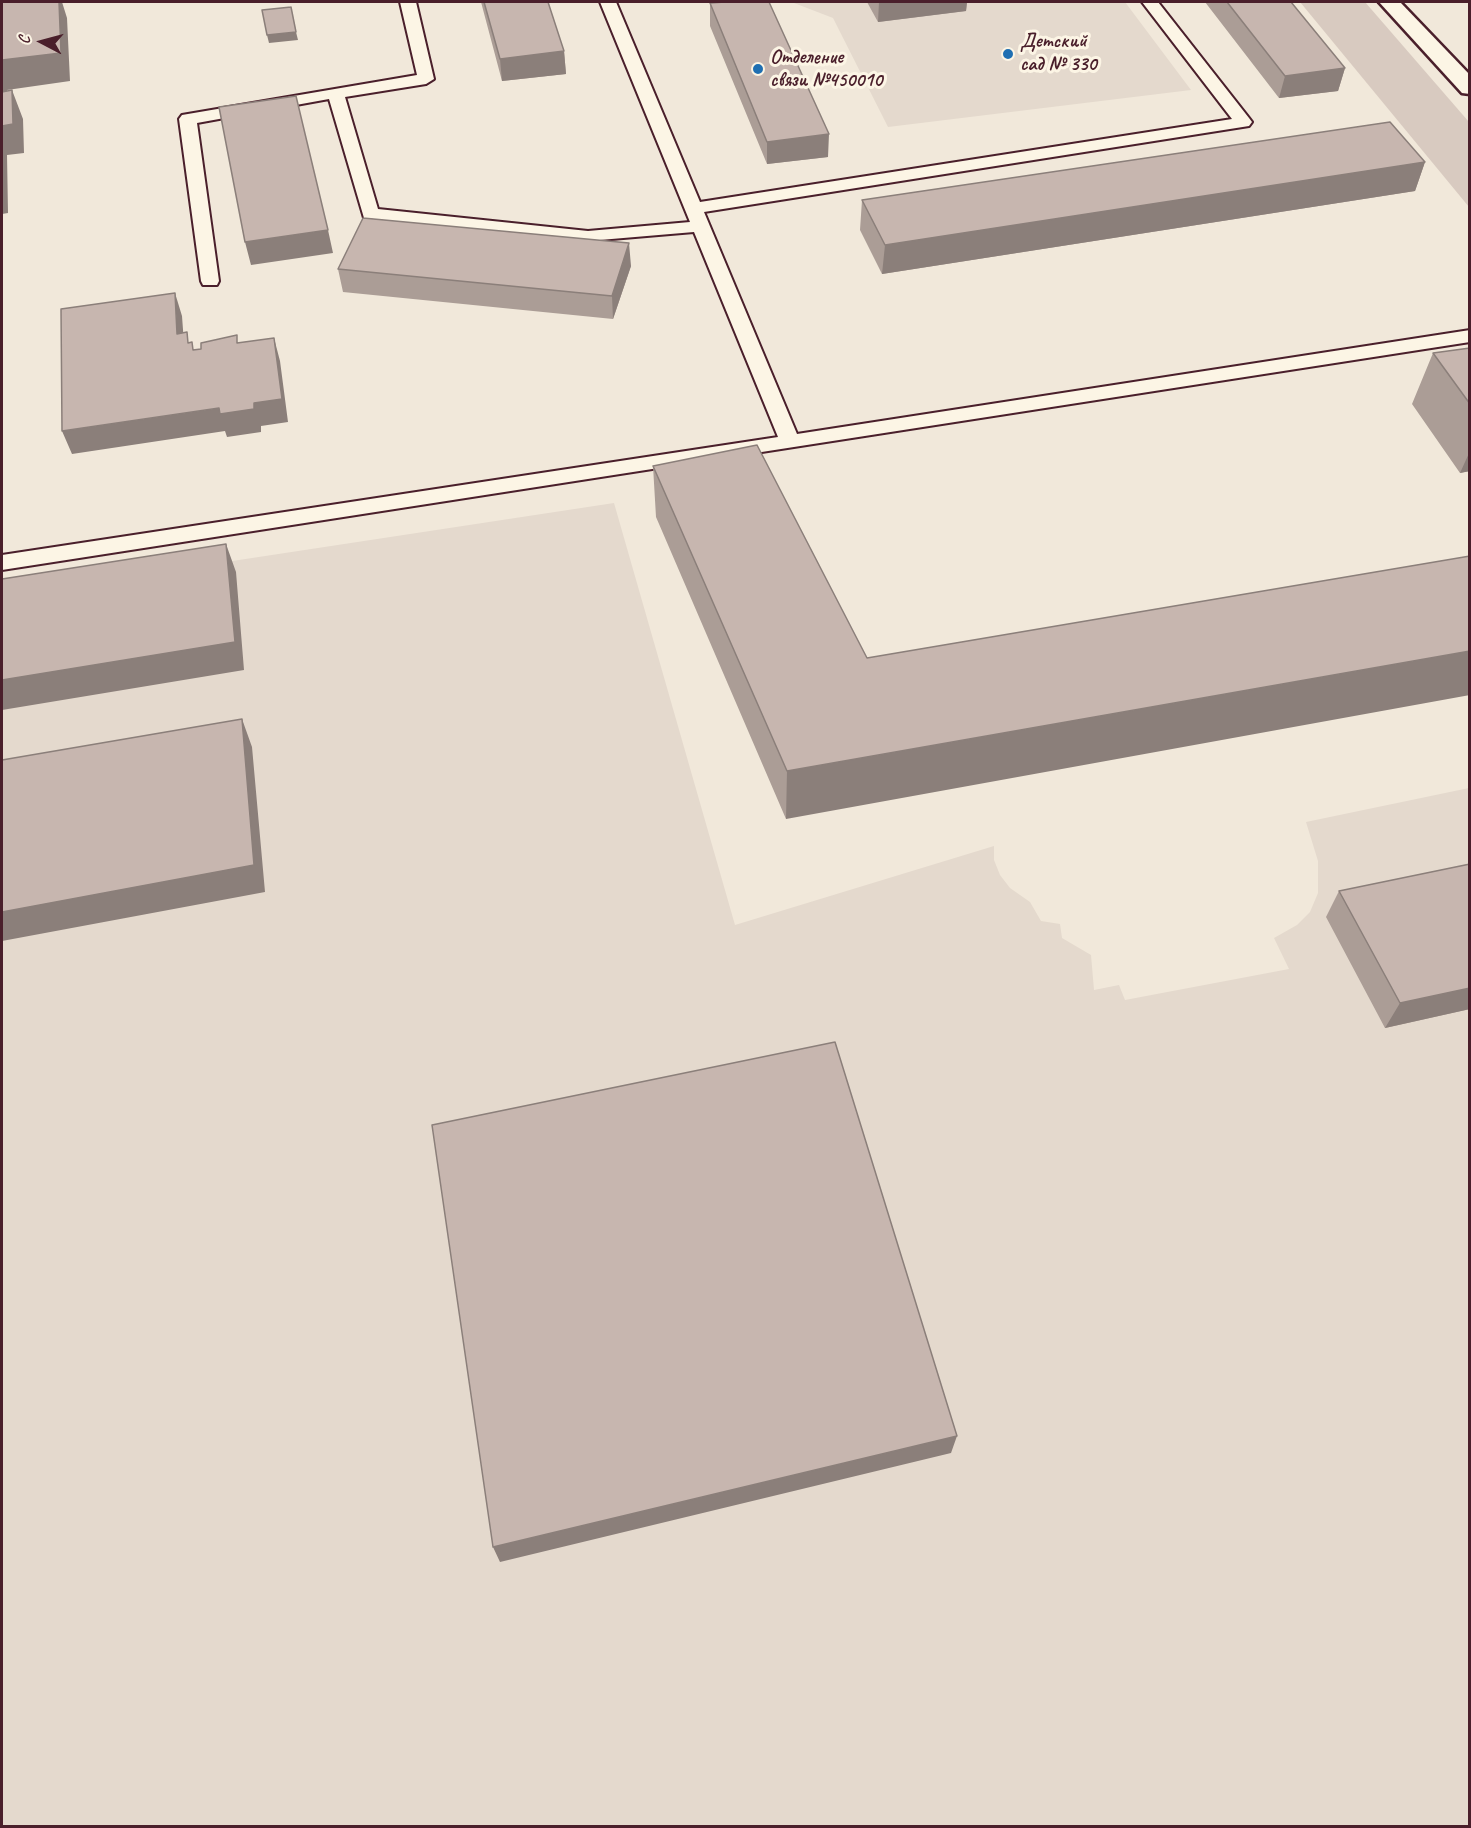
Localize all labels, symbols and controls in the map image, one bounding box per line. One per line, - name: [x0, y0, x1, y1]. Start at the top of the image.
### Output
- north arrow: [12, 12, 72, 72]
- place label: Детский сад № 330: [1020, 30, 1097, 77]
- text: С: [14, 35, 34, 45]
- place label: Отделение связи №450010: [770, 46, 882, 93]
- marker: Детский сад № 330: [1001, 47, 1015, 61]
- marker: Отделение связи №450010: [751, 62, 765, 76]

